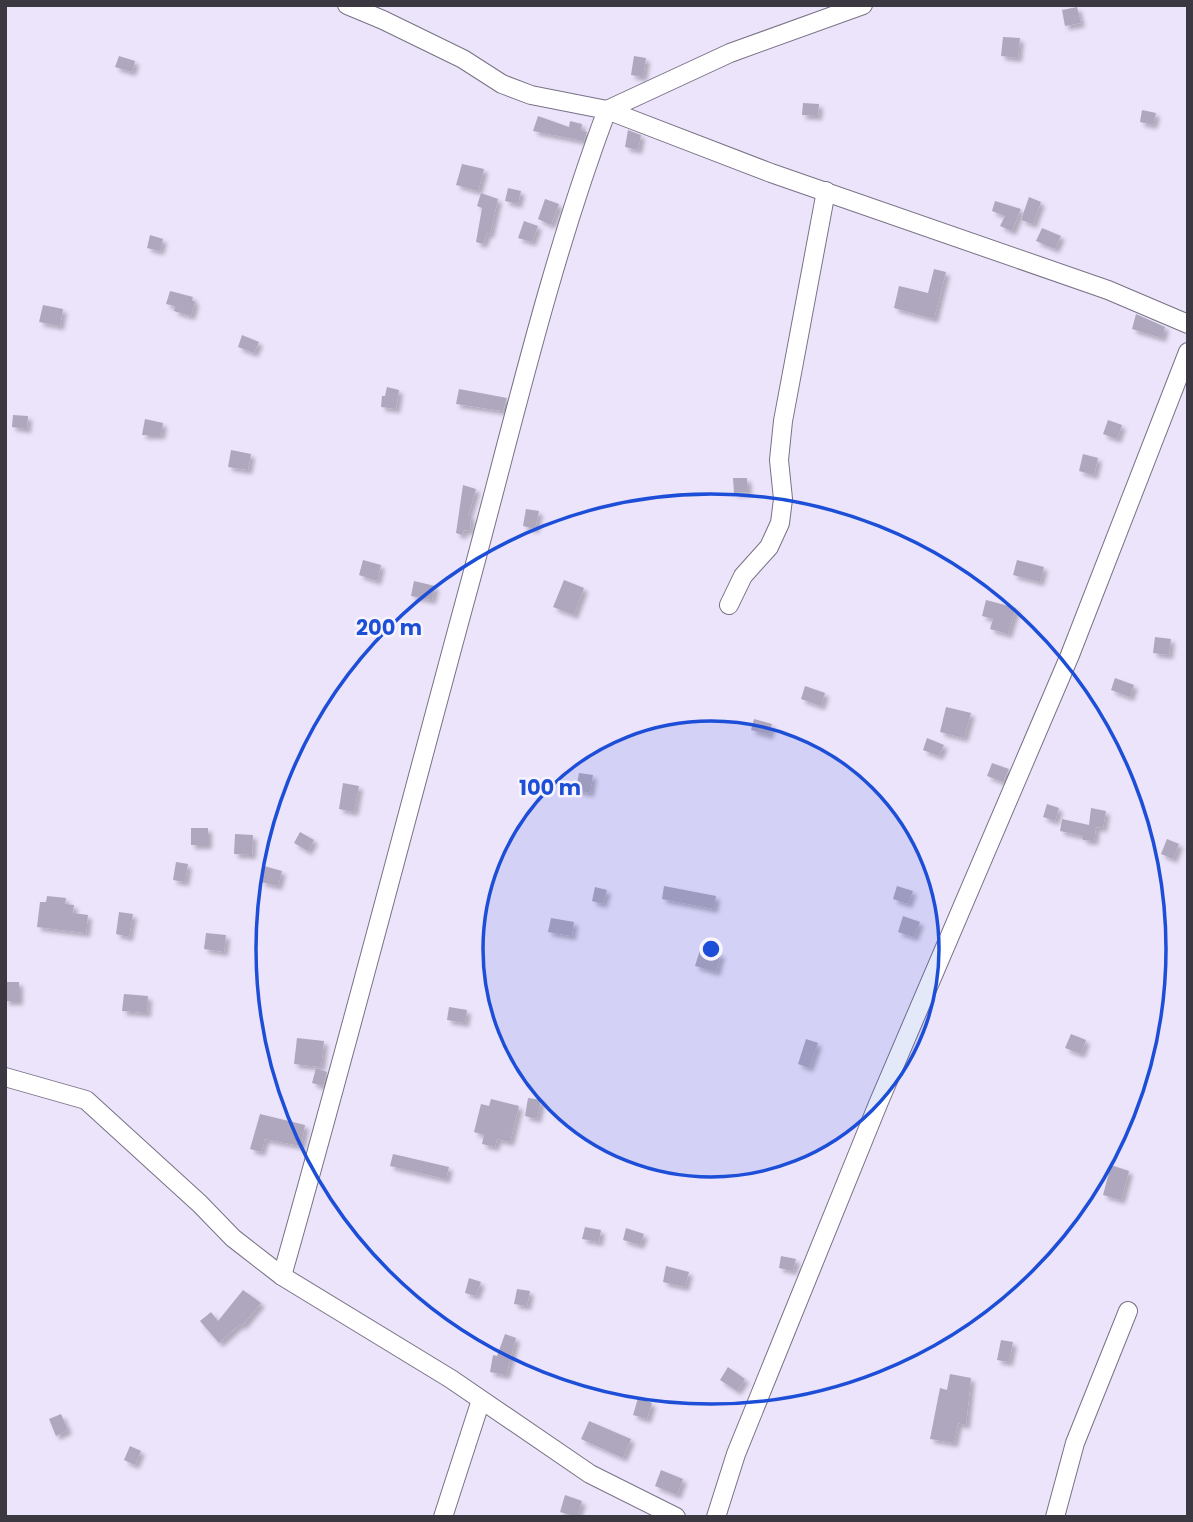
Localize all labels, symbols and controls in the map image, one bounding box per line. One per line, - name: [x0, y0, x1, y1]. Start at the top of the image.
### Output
- text: 200 m: [356, 613, 422, 642]
- text: 100 m: [519, 773, 581, 802]
- centre of rings: [699, 937, 723, 961]

